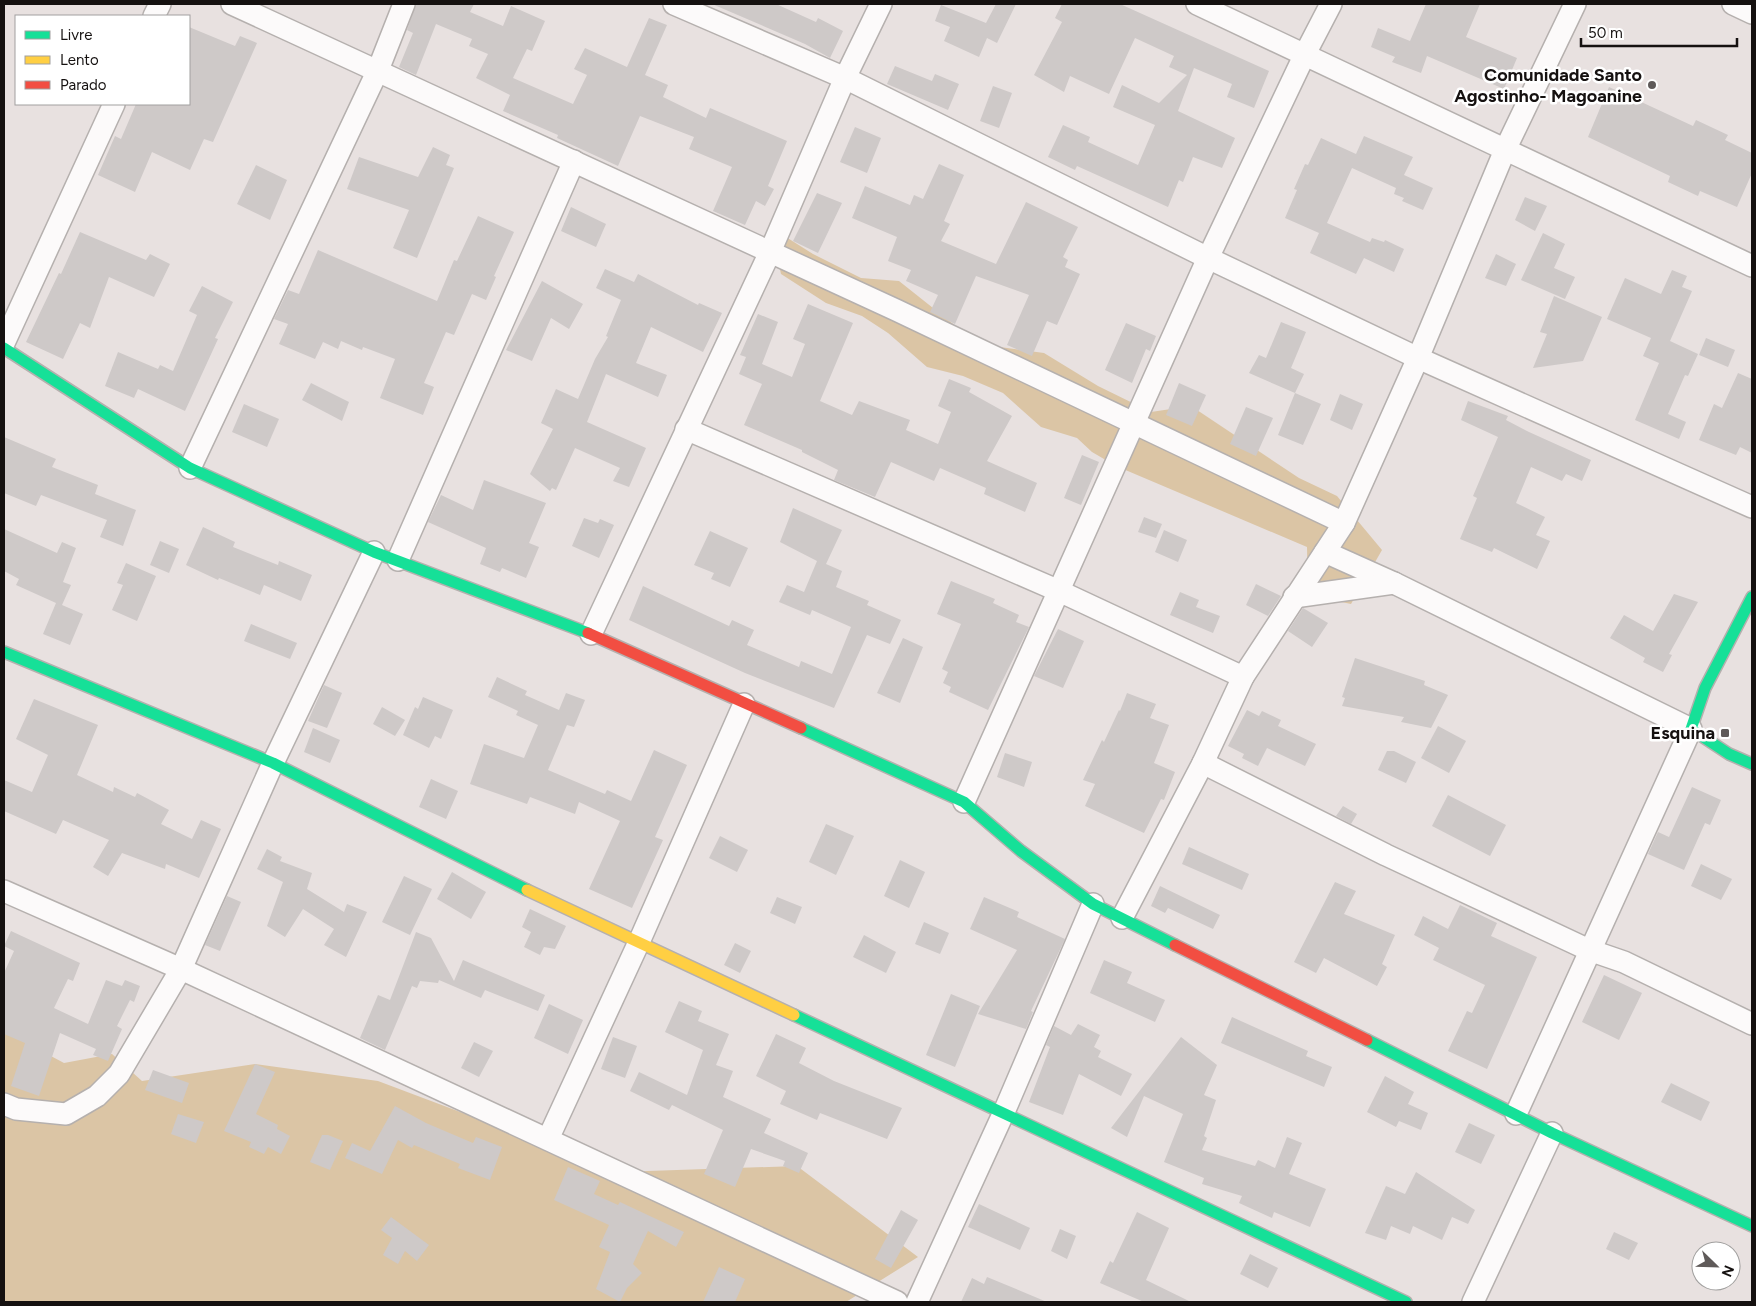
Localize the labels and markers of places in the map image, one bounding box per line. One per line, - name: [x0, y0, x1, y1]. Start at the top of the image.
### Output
- place label: Comunidade Santo Agostinho- Magoanine: [1454, 64, 1642, 107]
- marker: Comunidade Santo Agostinho- Magoanine: [1646, 79, 1658, 91]
- place label: Esquina: [1651, 722, 1715, 744]
- marker: Esquina: [1719, 727, 1731, 739]

